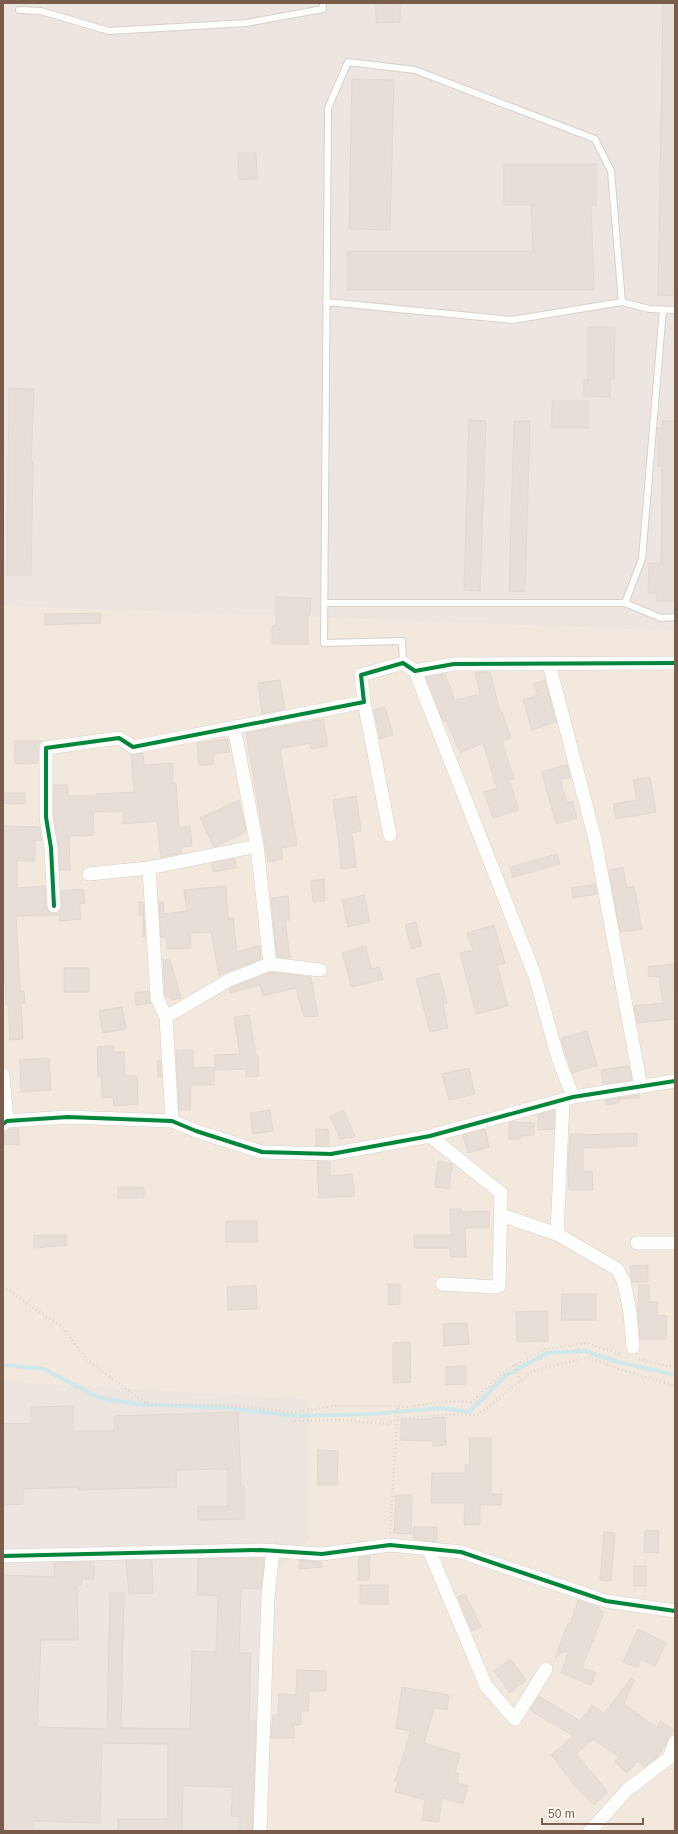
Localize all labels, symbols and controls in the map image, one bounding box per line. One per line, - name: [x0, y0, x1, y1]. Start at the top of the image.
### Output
- scale bar: [542, 1800, 643, 1826]
- text: 50 m: [548, 1807, 575, 1821]

